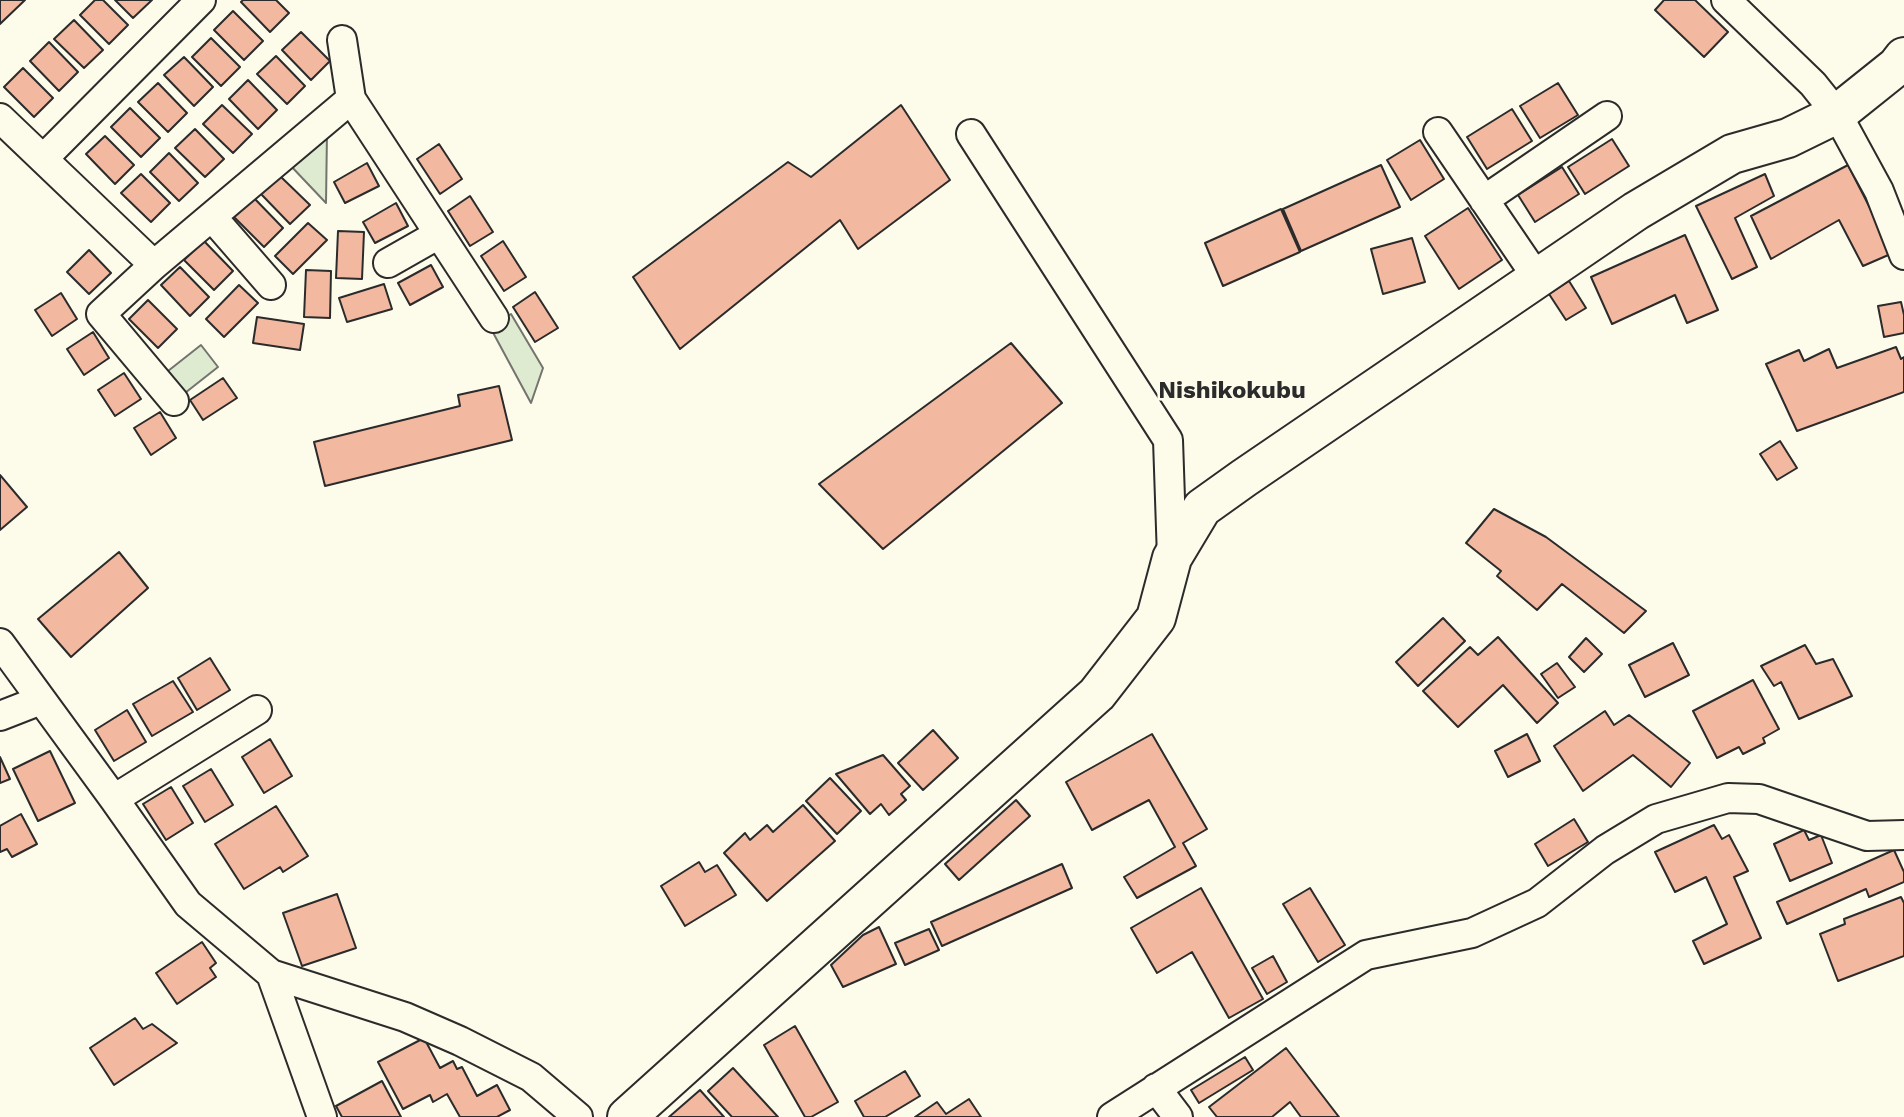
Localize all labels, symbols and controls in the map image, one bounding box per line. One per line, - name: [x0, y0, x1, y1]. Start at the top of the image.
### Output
- district label: Nishikokubu: [1158, 377, 1306, 405]

